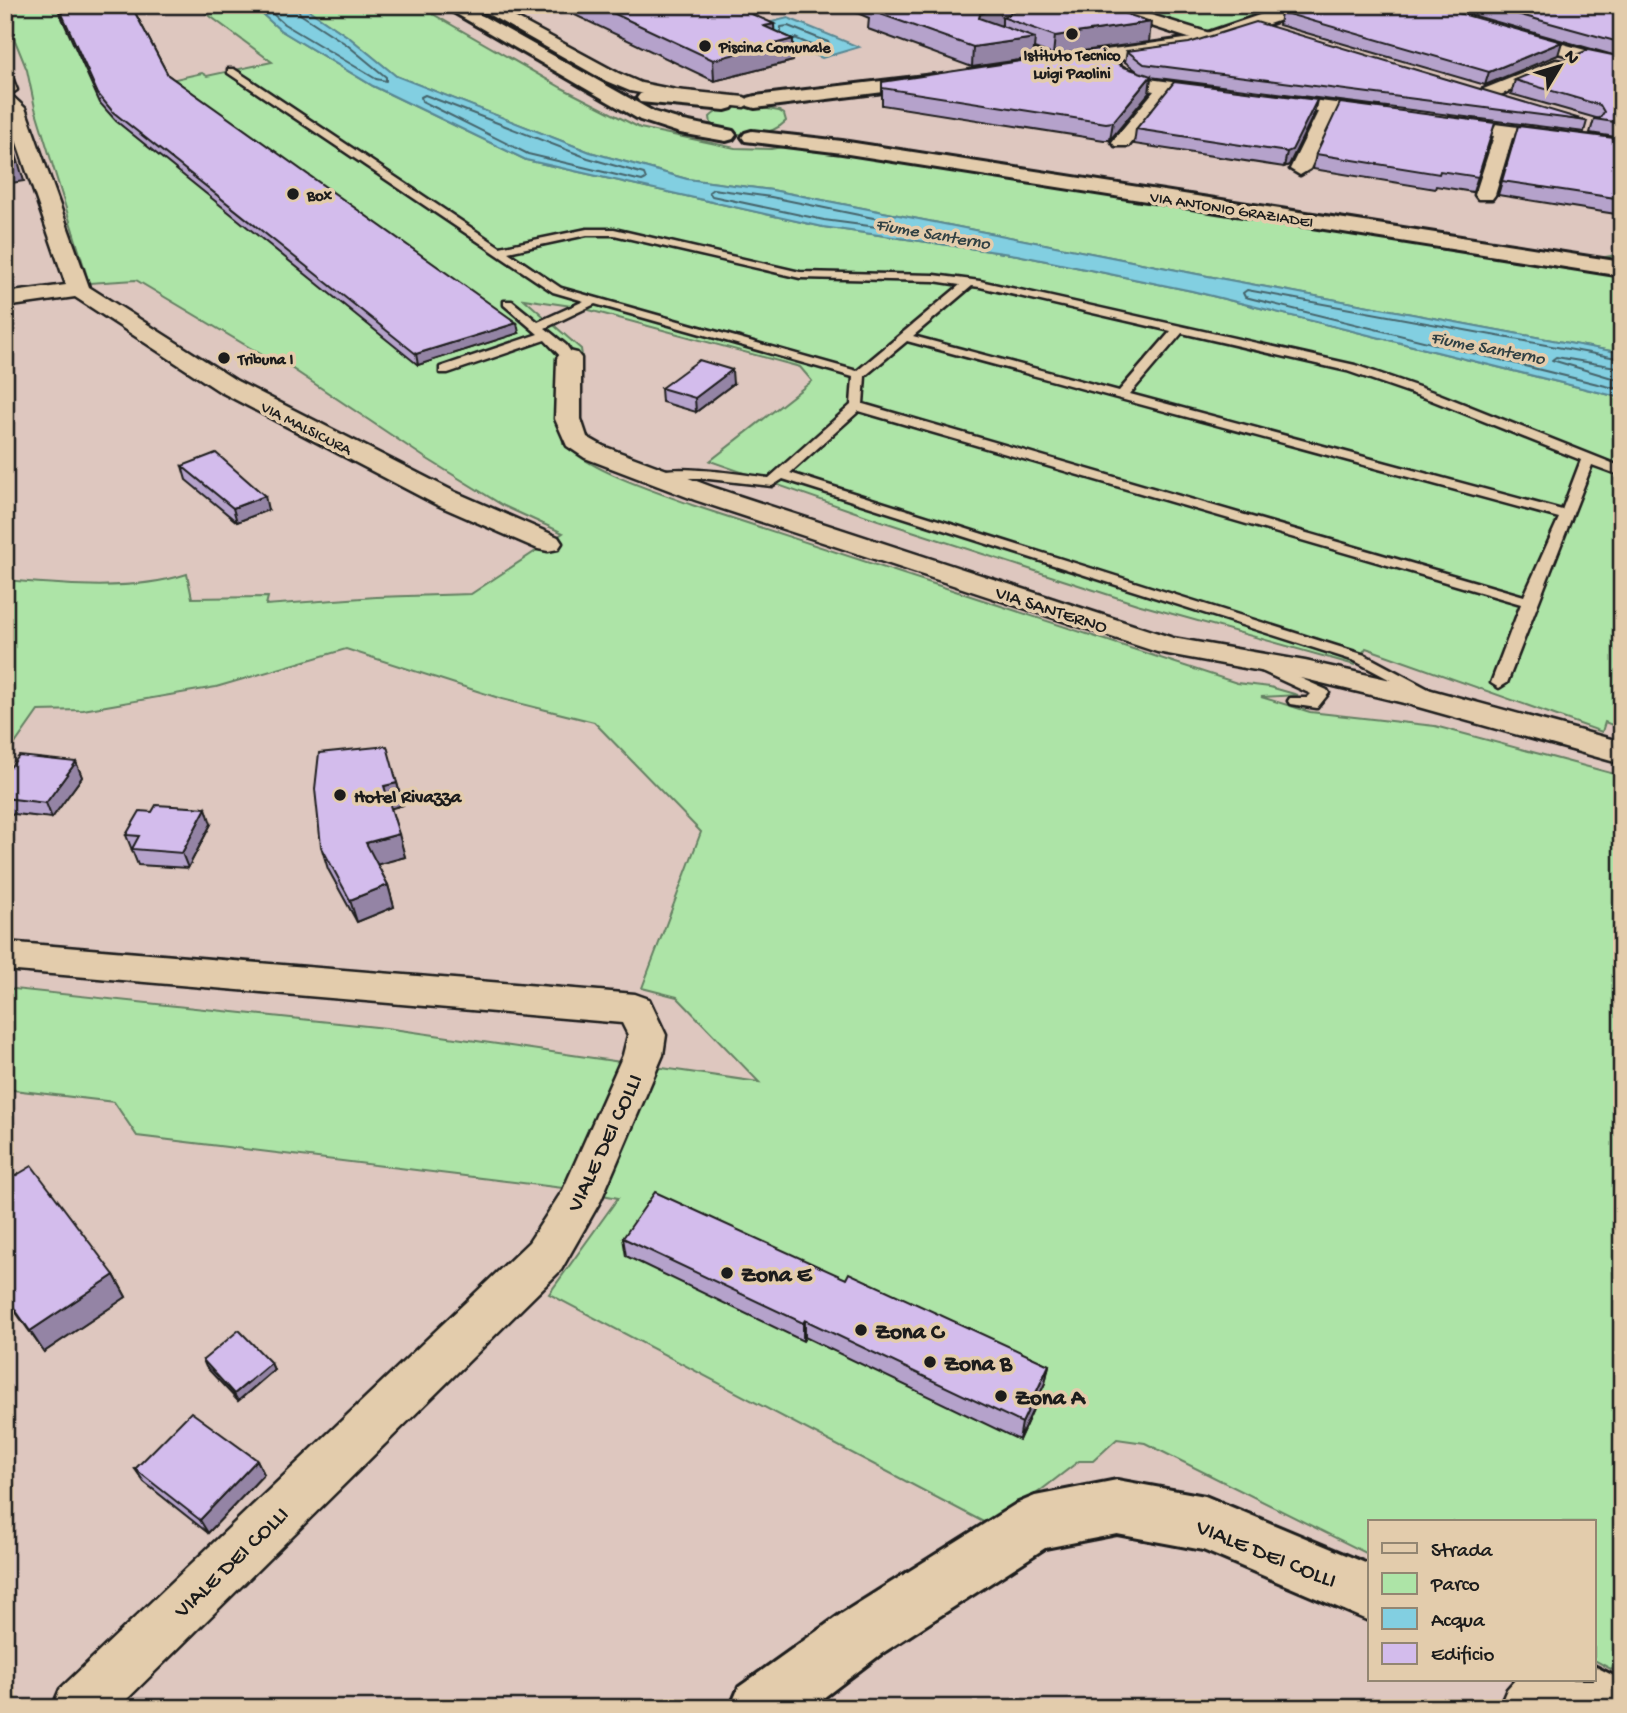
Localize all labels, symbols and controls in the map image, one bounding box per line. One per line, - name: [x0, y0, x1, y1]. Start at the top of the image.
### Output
- marker: Istituto Tecnico Luigi Paolini: [1064, 26, 1080, 42]
- north arrow: [1526, 32, 1596, 102]
- marker: Piscina Comunale: [697, 38, 713, 54]
- place label: Piscina Comunale: [718, 40, 831, 59]
- text: N: [1558, 46, 1584, 70]
- place label: Istituto Tecnico Luigi Paolini: [1023, 48, 1121, 85]
- marker: Box: [285, 186, 301, 202]
- place label: Box: [306, 188, 332, 207]
- street label: VIA ANTONIO GRAZIADEI: [1147, 189, 1314, 234]
- water label: Fiume Santerno: [874, 215, 992, 256]
- water label: Fiume Santerno: [1429, 328, 1547, 371]
- marker: Tribuna I: [216, 350, 232, 366]
- place label: Tribuna I: [236, 352, 294, 371]
- street label: VIA MALSICURA: [256, 399, 355, 462]
- street label: VIA SANTERNO: [991, 582, 1110, 640]
- marker: Hotel Rivazza: [332, 787, 348, 803]
- place label: Hotel Rivazza: [354, 787, 463, 810]
- street label: VIALE DEI COLLI: [562, 1070, 650, 1218]
- place label: Zona E: [741, 1263, 813, 1290]
- marker: Zona E: [719, 1265, 735, 1281]
- place label: Zona C: [875, 1320, 946, 1347]
- marker: Zona C: [853, 1322, 869, 1338]
- place label: Zona B: [944, 1352, 1013, 1379]
- marker: Zona B: [922, 1354, 938, 1370]
- place label: Zona A: [1015, 1386, 1086, 1413]
- marker: Zona A: [993, 1388, 1009, 1404]
- street label: VIALE DEI COLLI: [169, 1502, 295, 1626]
- street label: VIALE DEI COLLI: [1191, 1514, 1340, 1596]
- legend: [1368, 1520, 1596, 1682]
- text: Strada: [1431, 1540, 1494, 1565]
- text: Parco: [1430, 1574, 1480, 1599]
- text: Acqua: [1431, 1610, 1486, 1635]
- text: Edificio: [1431, 1644, 1495, 1669]

